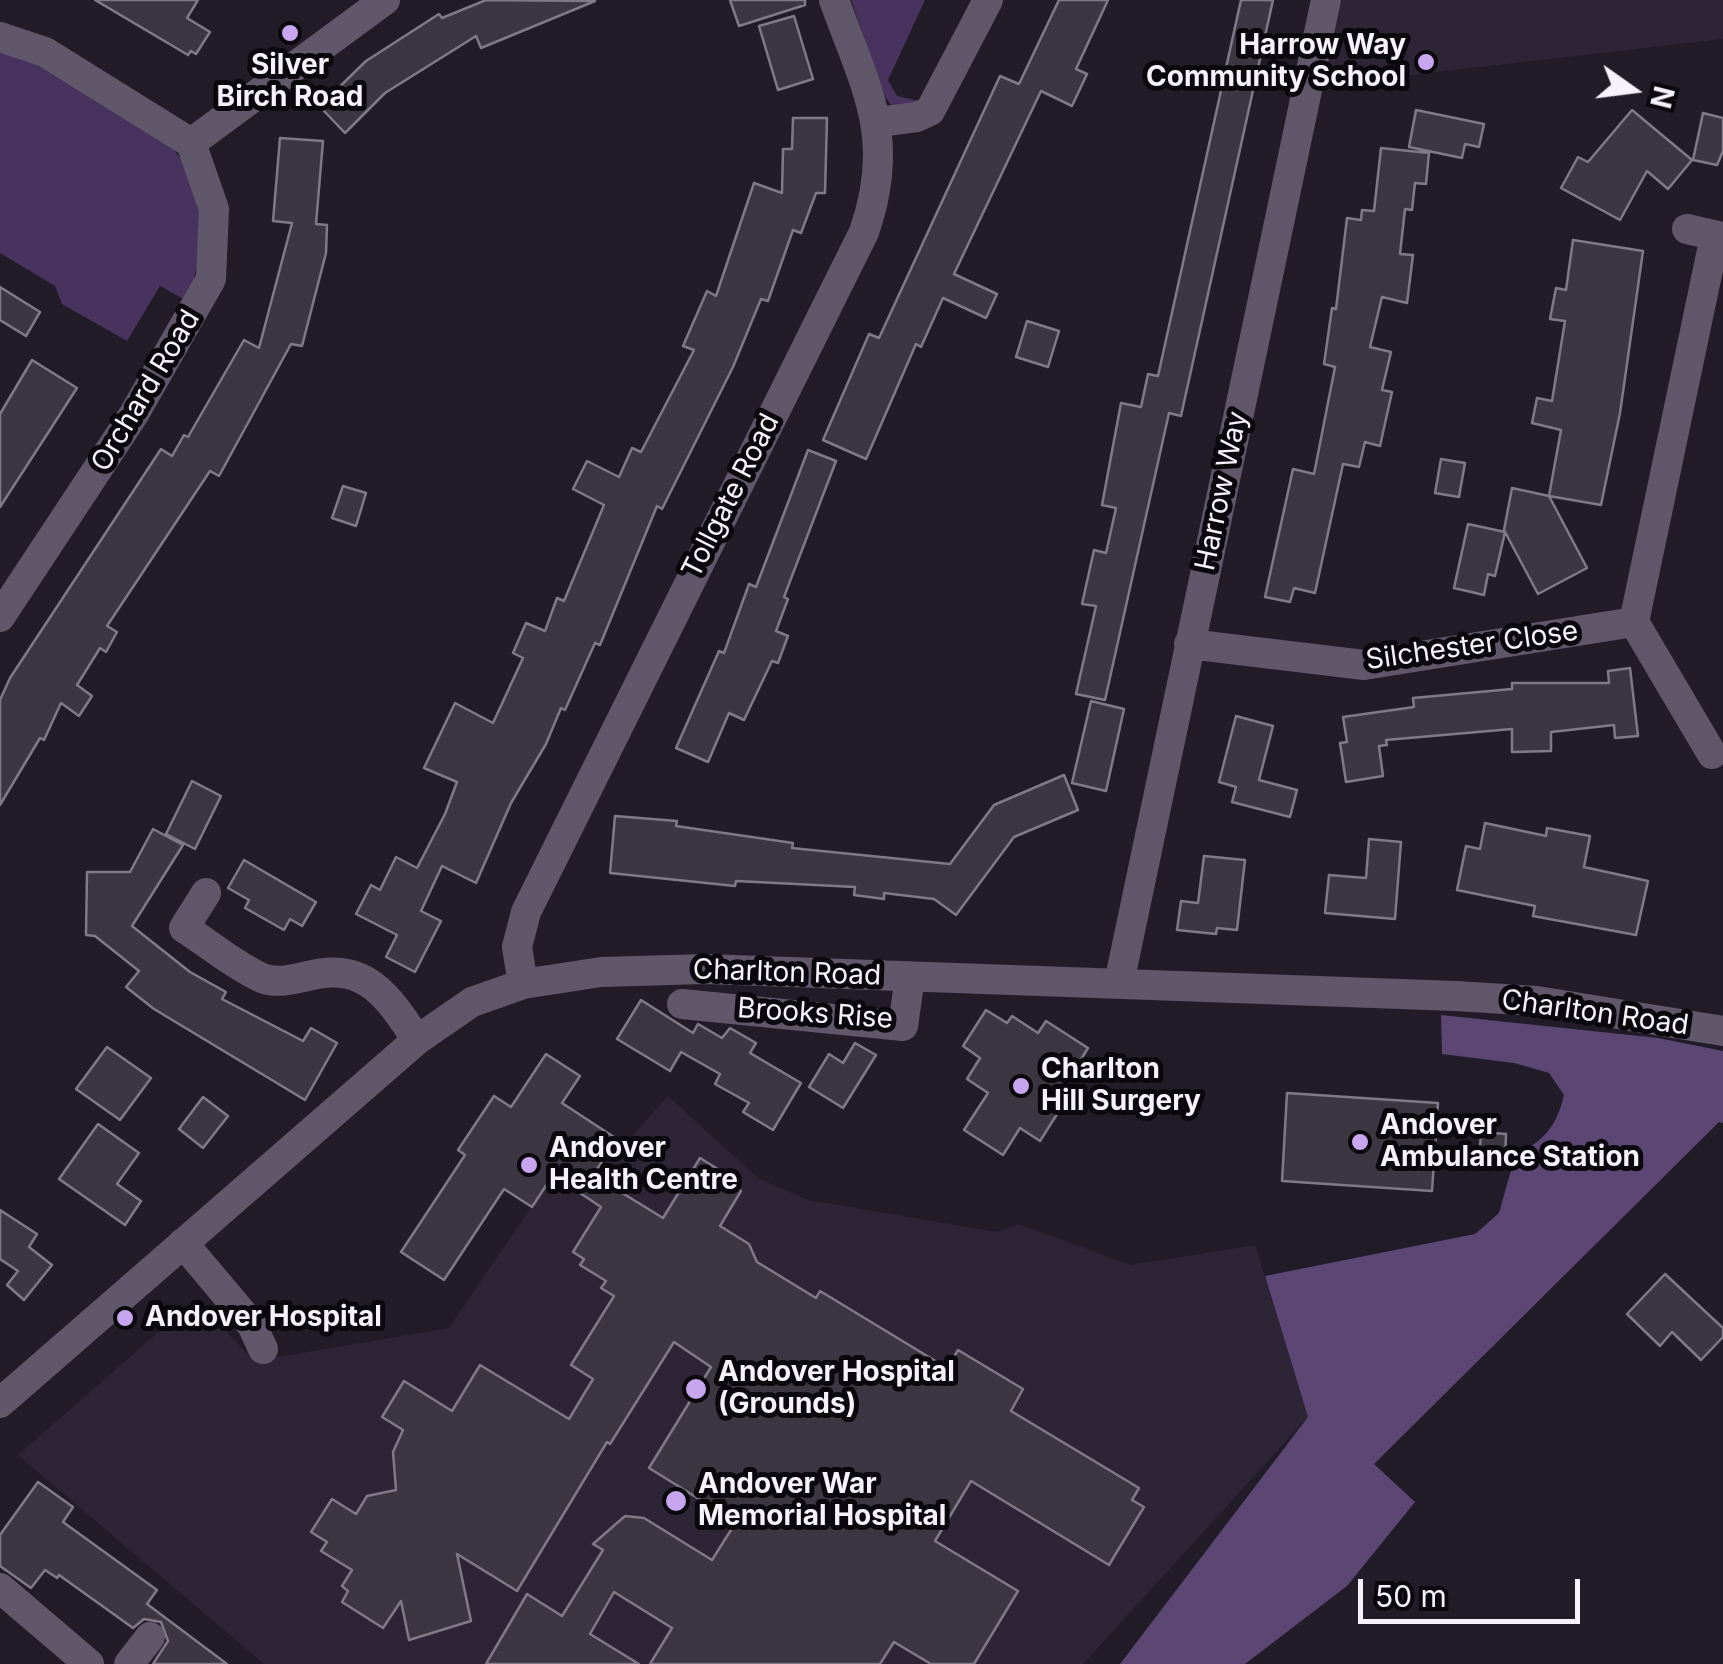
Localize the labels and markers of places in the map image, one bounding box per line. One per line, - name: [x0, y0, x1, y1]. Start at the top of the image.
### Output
- marker: Silver Birch Road: [279, 22, 301, 44]
- place label: Harrow Way Community School: [1146, 29, 1406, 95]
- place label: Silver Birch Road: [217, 49, 363, 115]
- marker: Harrow Way Community School: [1415, 51, 1437, 73]
- place label: Charlton Hill Surgery: [1041, 1053, 1201, 1119]
- marker: Charlton Hill Surgery: [1010, 1075, 1032, 1097]
- place label: Andover Ambulance Station: [1380, 1109, 1640, 1175]
- marker: Andover Ambulance Station: [1349, 1131, 1371, 1153]
- place label: Andover Health Centre: [549, 1132, 738, 1198]
- marker: Andover Health Centre: [518, 1154, 540, 1176]
- place label: Andover Hospital: [145, 1301, 382, 1335]
- marker: Andover Hospital: [114, 1307, 136, 1329]
- place label: Andover Hospital (Grounds): [718, 1356, 955, 1422]
- marker: Andover Hospital (Grounds): [683, 1376, 709, 1402]
- place label: Andover War Memorial Hospital: [698, 1468, 946, 1534]
- marker: Andover War Memorial Hospital: [663, 1488, 689, 1514]

